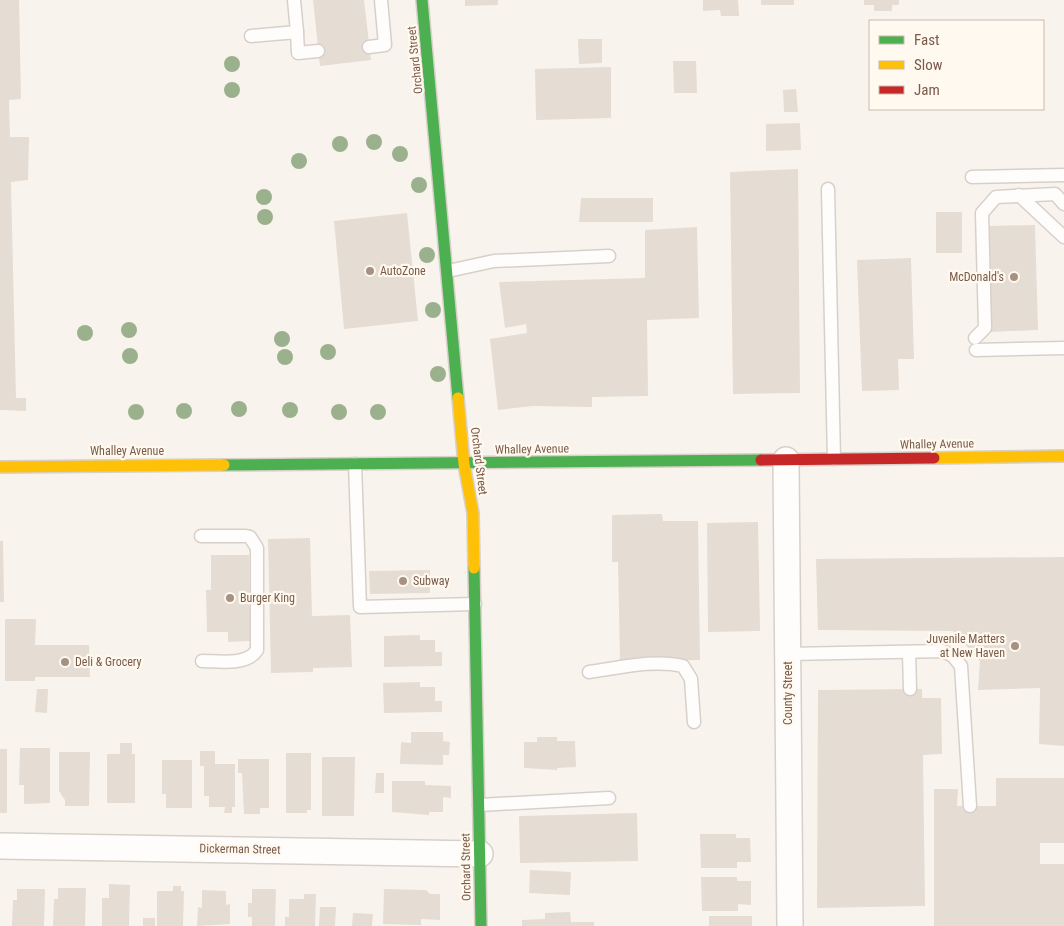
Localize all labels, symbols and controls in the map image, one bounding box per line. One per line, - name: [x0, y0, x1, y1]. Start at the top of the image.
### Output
- legend: [869, 20, 1044, 110]
- street label: Orchard Street: [404, 25, 426, 95]
- text: Fast: [914, 31, 939, 49]
- text: Slow: [914, 56, 943, 74]
- text: Jam: [914, 81, 940, 99]
- place label: AutoZone: [380, 264, 426, 278]
- marker: AutoZone: [364, 265, 376, 277]
- place label: McDonald's: [949, 270, 1004, 284]
- marker: McDonald's: [1008, 271, 1020, 283]
- street label: Orchard Street: [468, 426, 490, 496]
- street label: Whalley Avenue: [900, 436, 975, 452]
- street label: Whalley Avenue: [495, 441, 570, 457]
- street label: Whalley Avenue: [90, 444, 164, 458]
- place label: Subway: [413, 574, 449, 588]
- marker: Subway: [397, 575, 409, 587]
- place label: Burger King: [240, 591, 295, 605]
- marker: Burger King: [224, 592, 236, 604]
- place label: Juvenile Matters at New Haven: [926, 632, 1005, 660]
- marker: Juvenile Matters at New Haven: [1009, 640, 1021, 652]
- place label: Deli & Grocery: [75, 655, 142, 669]
- marker: Deli & Grocery: [59, 656, 71, 668]
- street label: County Street: [781, 661, 795, 725]
- street label: Orchard Street: [458, 832, 474, 901]
- street label: Dickerman Street: [199, 841, 281, 857]

